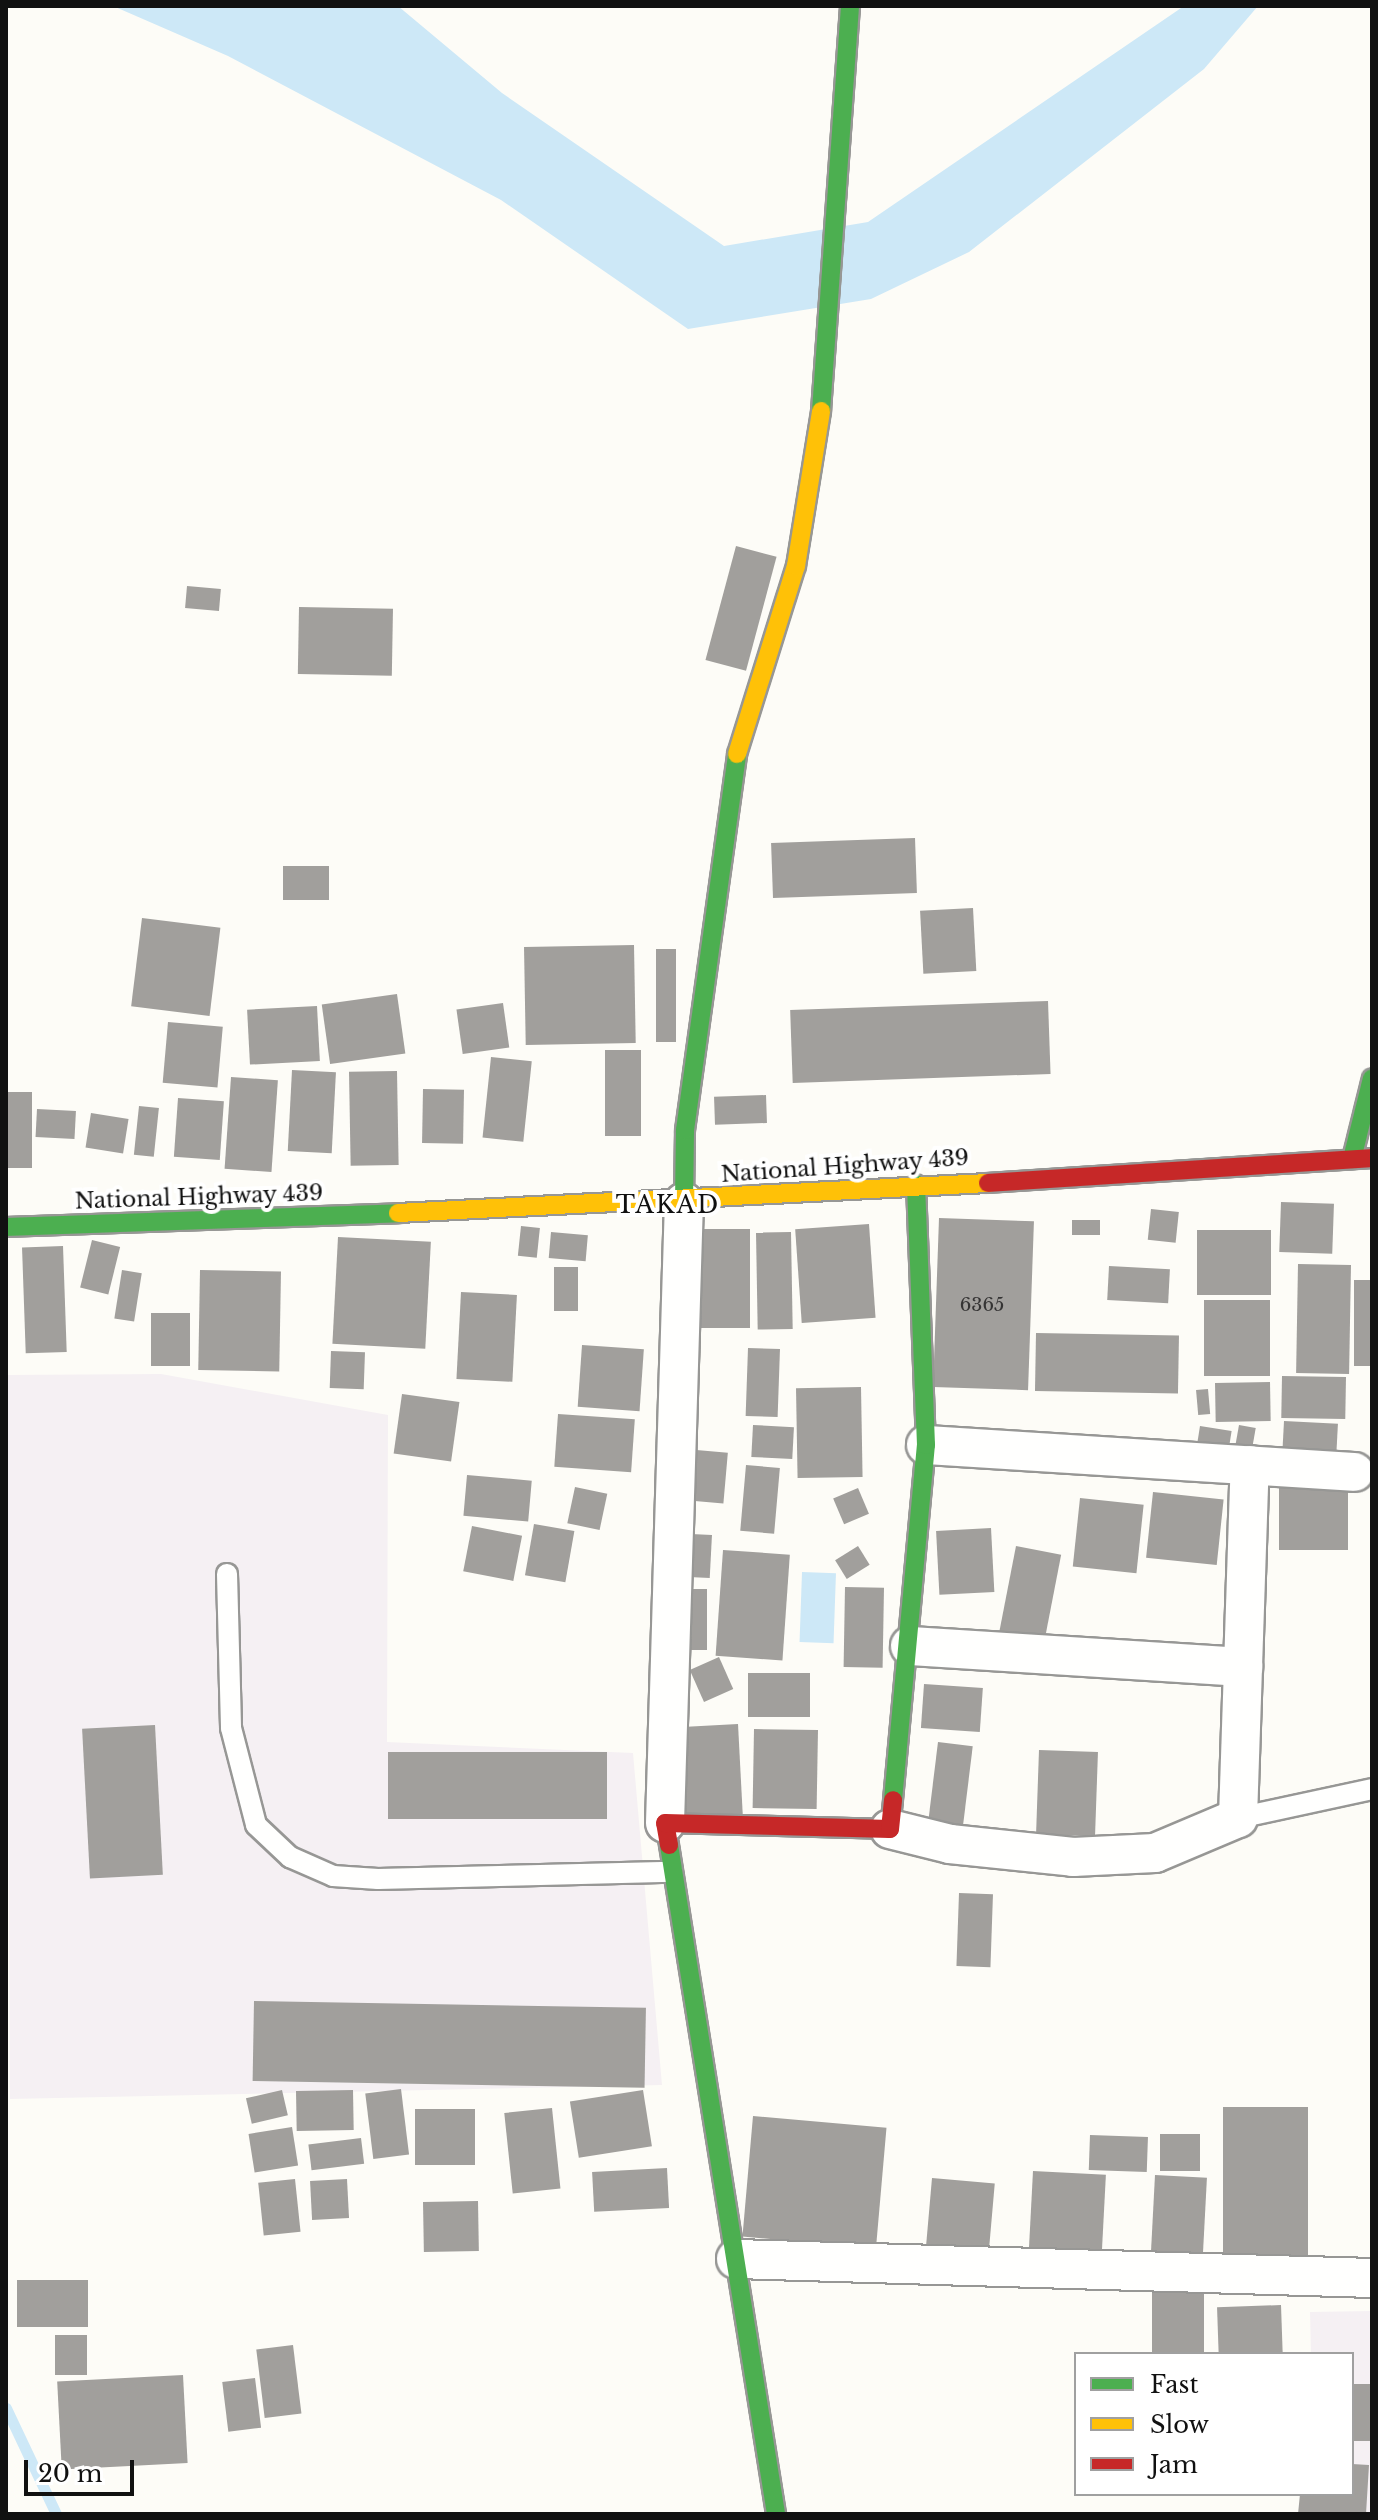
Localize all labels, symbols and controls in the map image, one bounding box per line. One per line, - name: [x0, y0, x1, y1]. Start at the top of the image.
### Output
- street label: National Highway 439: [720, 1144, 970, 1188]
- street label: National Highway 439: [74, 1179, 324, 1215]
- district label: TAKAD: [616, 1191, 720, 1219]
- house number: 6365: [960, 1294, 1004, 1316]
- legend: [1074, 2352, 1354, 2496]
- text: Fast: [1150, 2370, 1198, 2399]
- text: Slow: [1150, 2410, 1209, 2439]
- scale bar: [28, 2444, 138, 2494]
- text: Jam: [1150, 2450, 1198, 2479]
- text: 20 m: [38, 2459, 103, 2488]

